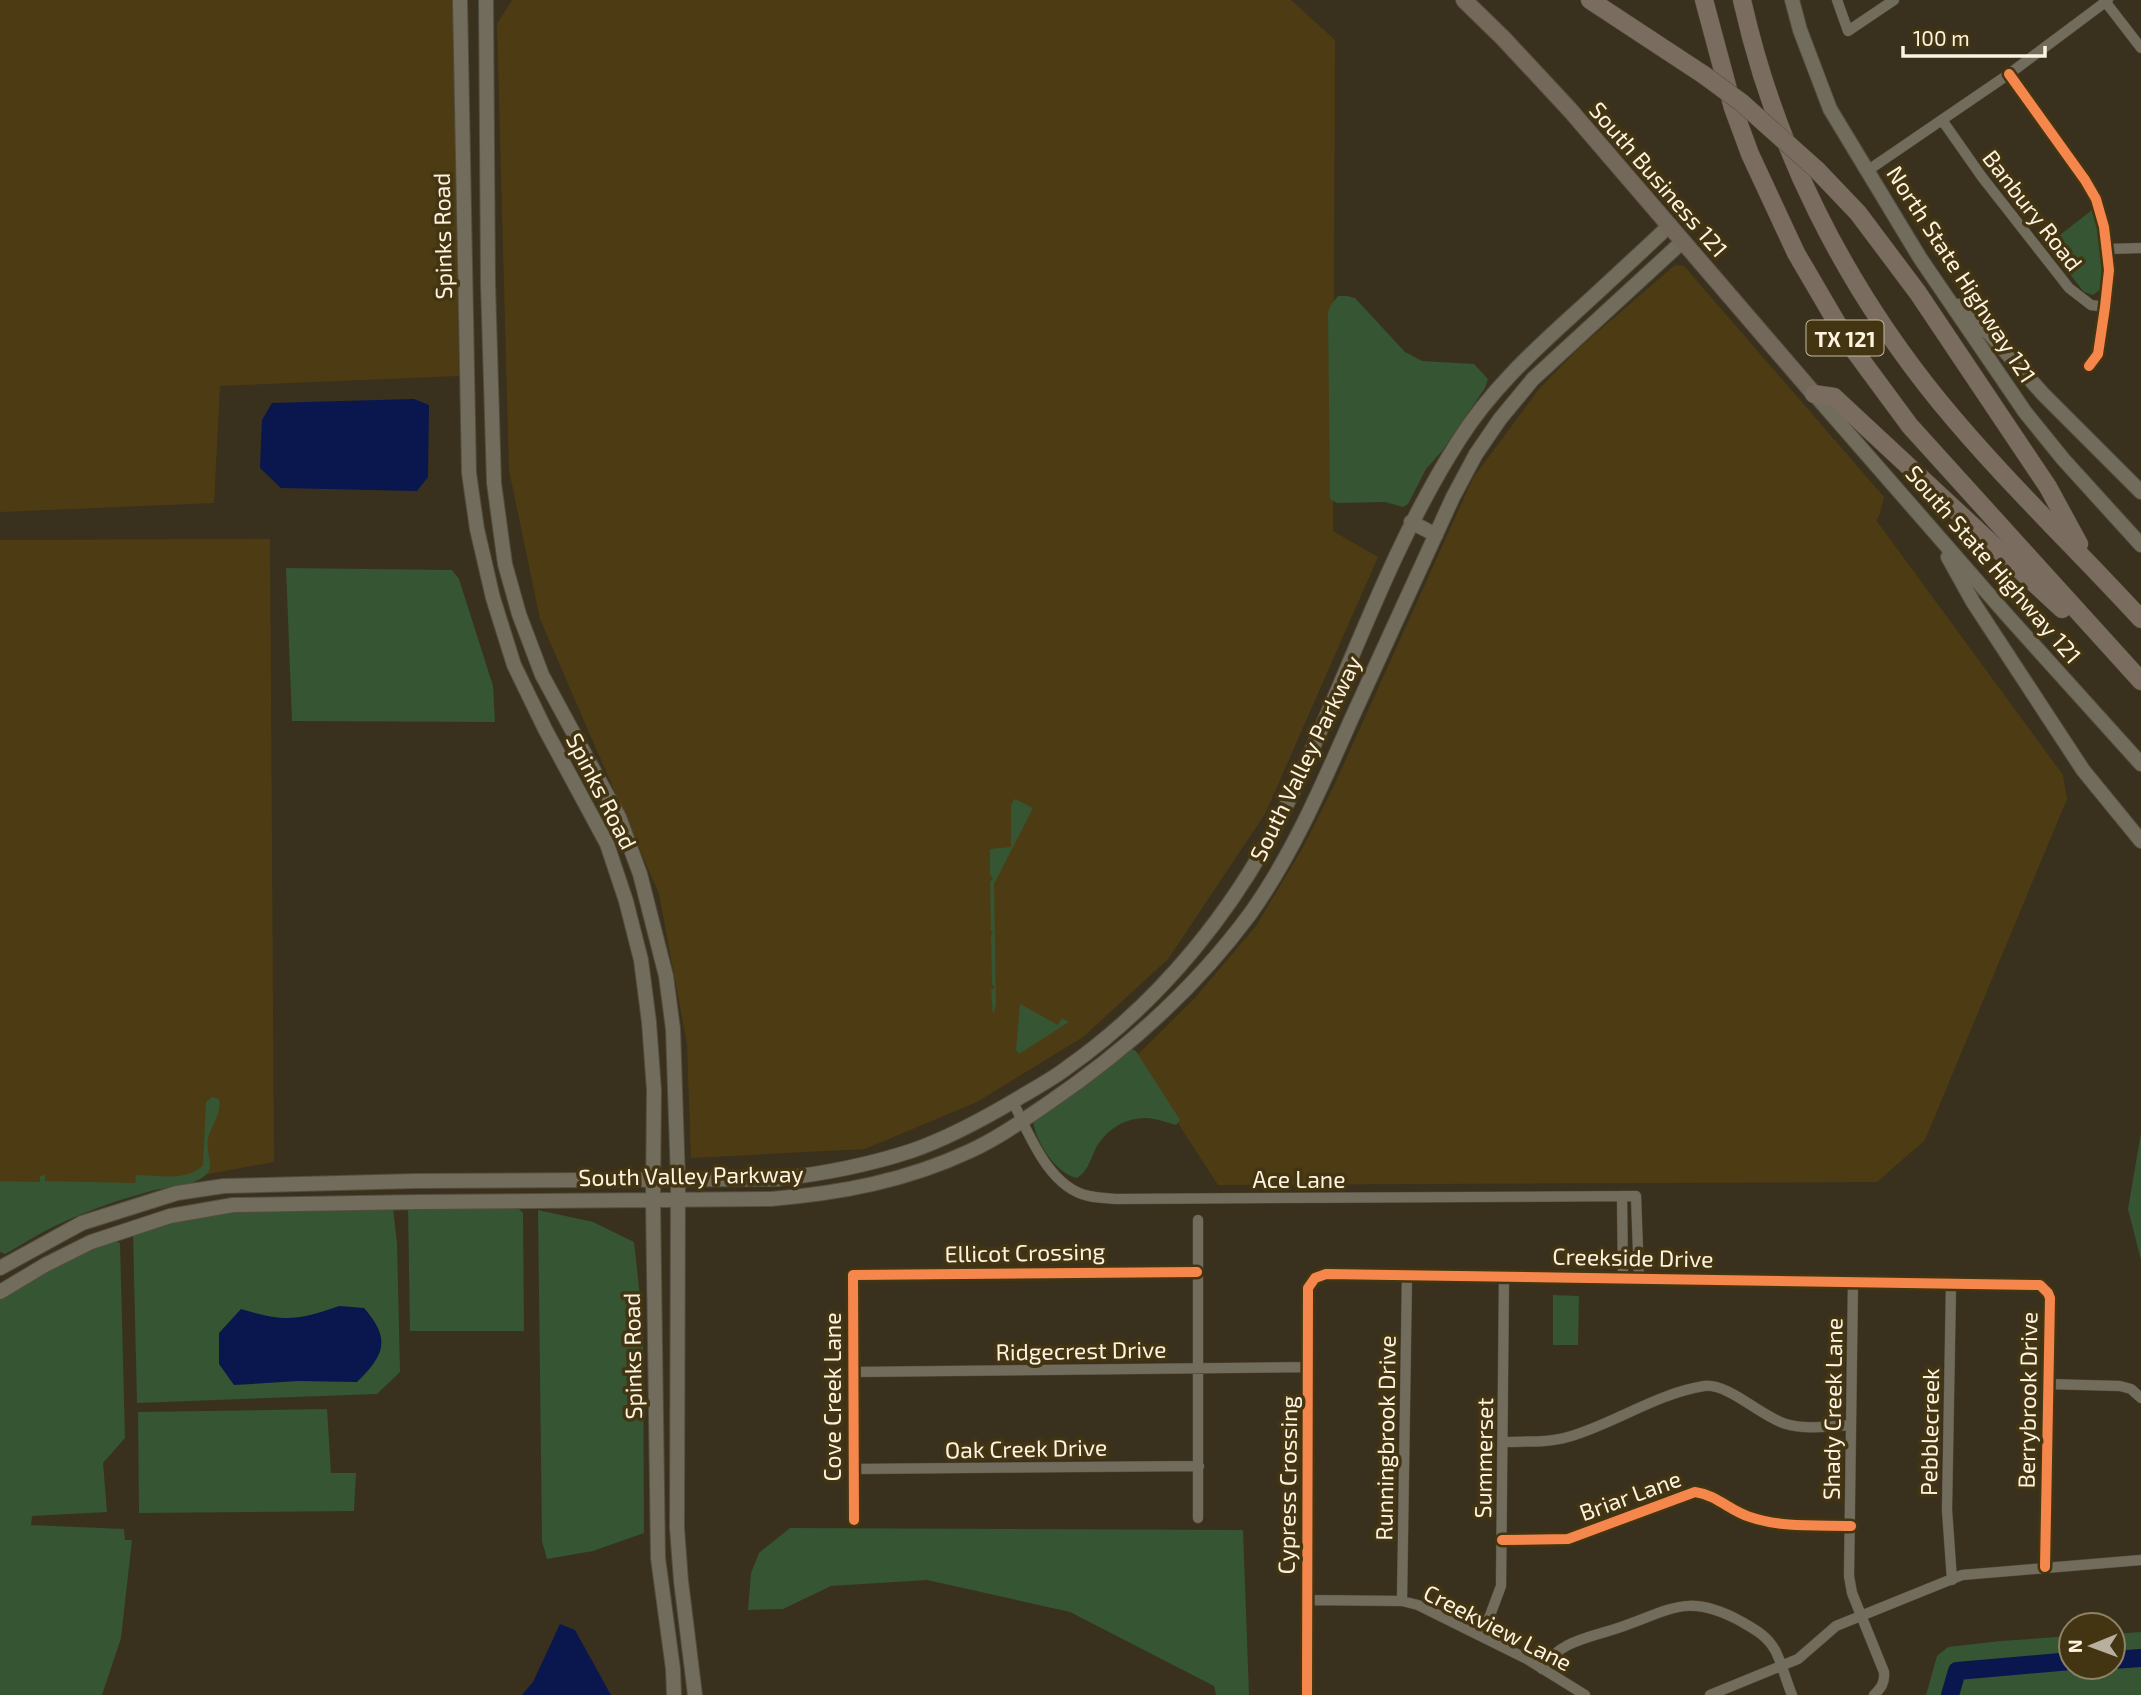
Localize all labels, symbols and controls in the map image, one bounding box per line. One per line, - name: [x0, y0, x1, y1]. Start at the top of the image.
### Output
- scale bar: [1903, 14, 2045, 58]
- text: 100 m: [1913, 25, 1970, 50]
- street label: South Business 121: [1584, 96, 1734, 262]
- street label: Banbury Road: [1977, 144, 2089, 276]
- street label: North State Highway 121: [1881, 160, 2043, 388]
- street label: Spinks Road: [427, 172, 457, 300]
- road number: TX 121: [1806, 320, 1884, 356]
- street label: South State Highway 121: [1900, 459, 2088, 669]
- street label: South Valley Parkway: [1243, 651, 1367, 865]
- street label: Spinks Road: [561, 728, 643, 854]
- street label: South Valley Parkway: [578, 1159, 804, 1191]
- street label: Ace Lane: [1252, 1165, 1346, 1193]
- street label: Ellicot Crossing: [944, 1237, 1106, 1267]
- street label: Creekside Drive: [1552, 1242, 1714, 1272]
- street label: Spinks Road: [617, 1292, 647, 1420]
- street label: Berrybrook Drive: [2011, 1311, 2043, 1489]
- street label: Cove Creek Lane: [818, 1312, 846, 1482]
- street label: Shady Creek Lane: [1816, 1318, 1848, 1500]
- street label: Ridgecrest Drive: [995, 1335, 1167, 1365]
- street label: Runningbrook Drive: [1369, 1335, 1401, 1541]
- street label: Pebblecreek: [1914, 1368, 1944, 1496]
- street label: Cypress Crossing: [1271, 1395, 1303, 1575]
- street label: Summerset: [1468, 1397, 1498, 1519]
- street label: Oak Creek Drive: [944, 1433, 1108, 1463]
- street label: Briar Lane: [1575, 1464, 1685, 1526]
- street label: Creekview Lane: [1419, 1578, 1577, 1676]
- north arrow: [2057, 1611, 2127, 1681]
- text: N: [2063, 1639, 2086, 1653]

